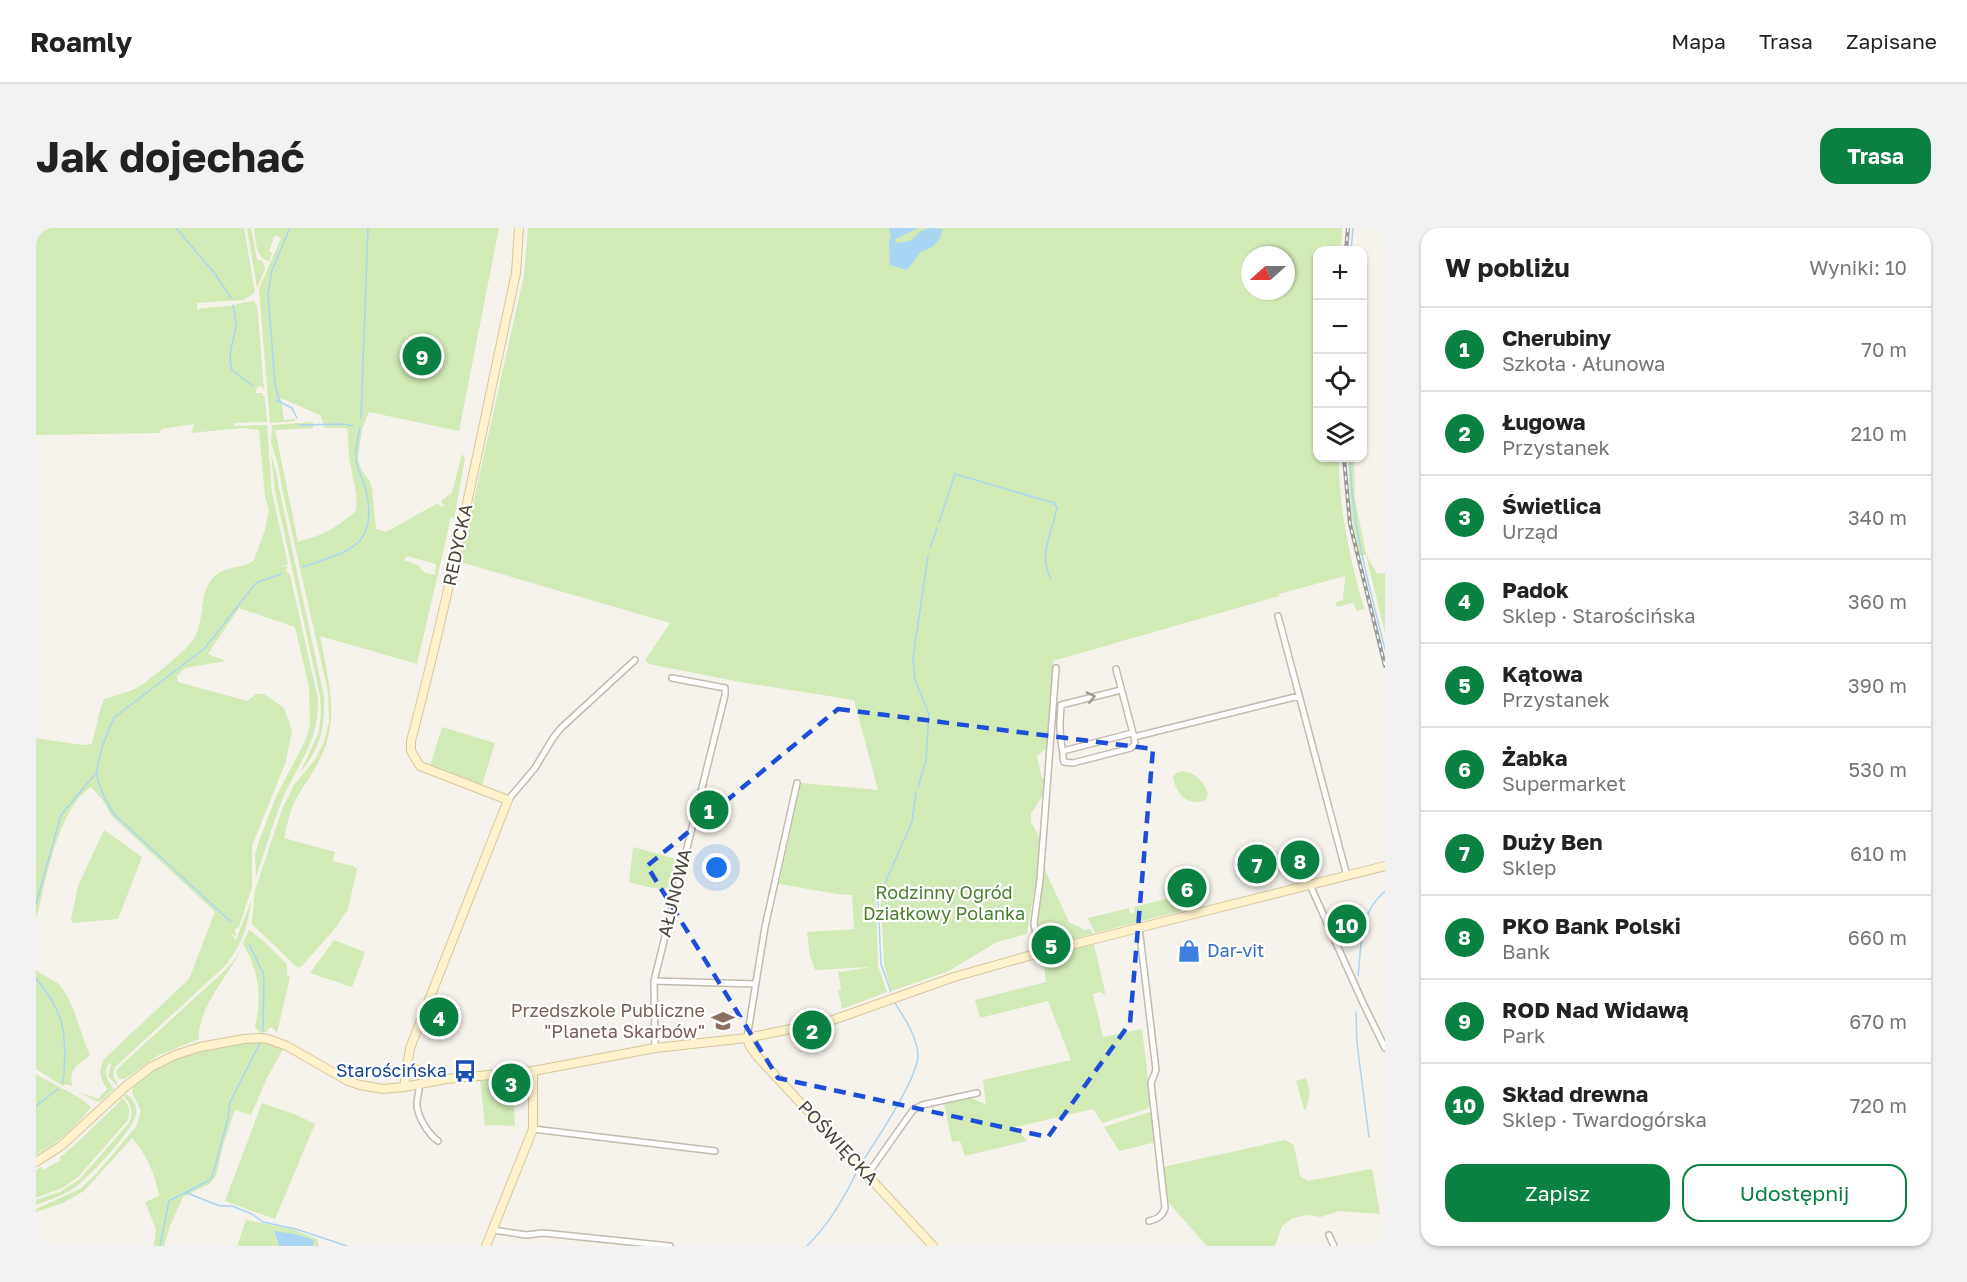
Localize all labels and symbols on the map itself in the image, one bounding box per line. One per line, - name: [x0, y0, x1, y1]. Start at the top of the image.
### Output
- north arrow: [1241, 246, 1295, 300]
- pin: 9: [402, 334, 442, 378]
- street label: REDYCKA: [438, 502, 476, 588]
- one-way arrow: [1086, 692, 1096, 705]
- pin: 1: [690, 788, 728, 832]
- pin: 8: [1280, 838, 1320, 882]
- pin: 7: [1238, 842, 1276, 886]
- street label: AŁUNOWA: [652, 846, 696, 939]
- your location: [702, 853, 731, 882]
- pin: 6: [1168, 866, 1206, 910]
- park label: Rodzinny Ogród Działkowy Polanka: [863, 881, 1025, 924]
- pin: 10: [1328, 902, 1366, 946]
- pin: 5: [1032, 922, 1070, 968]
- shop icon: Dar-vit: [1176, 938, 1202, 964]
- place label: Dar-vit: [1207, 939, 1264, 961]
- pin: 4: [420, 994, 458, 1040]
- place label: Przedszkole Publiczne "Planeta Skarbów": [511, 999, 705, 1042]
- school or university icon: Przedszkole Publiczne "Planeta Skarbów": [710, 1008, 736, 1034]
- pin: 2: [792, 1008, 832, 1052]
- bus stop icon: Starościńska: [452, 1058, 478, 1084]
- place label: Starościńska: [336, 1059, 447, 1081]
- pin: 3: [492, 1060, 530, 1106]
- street label: POŚWIĘCKA: [794, 1096, 883, 1189]

